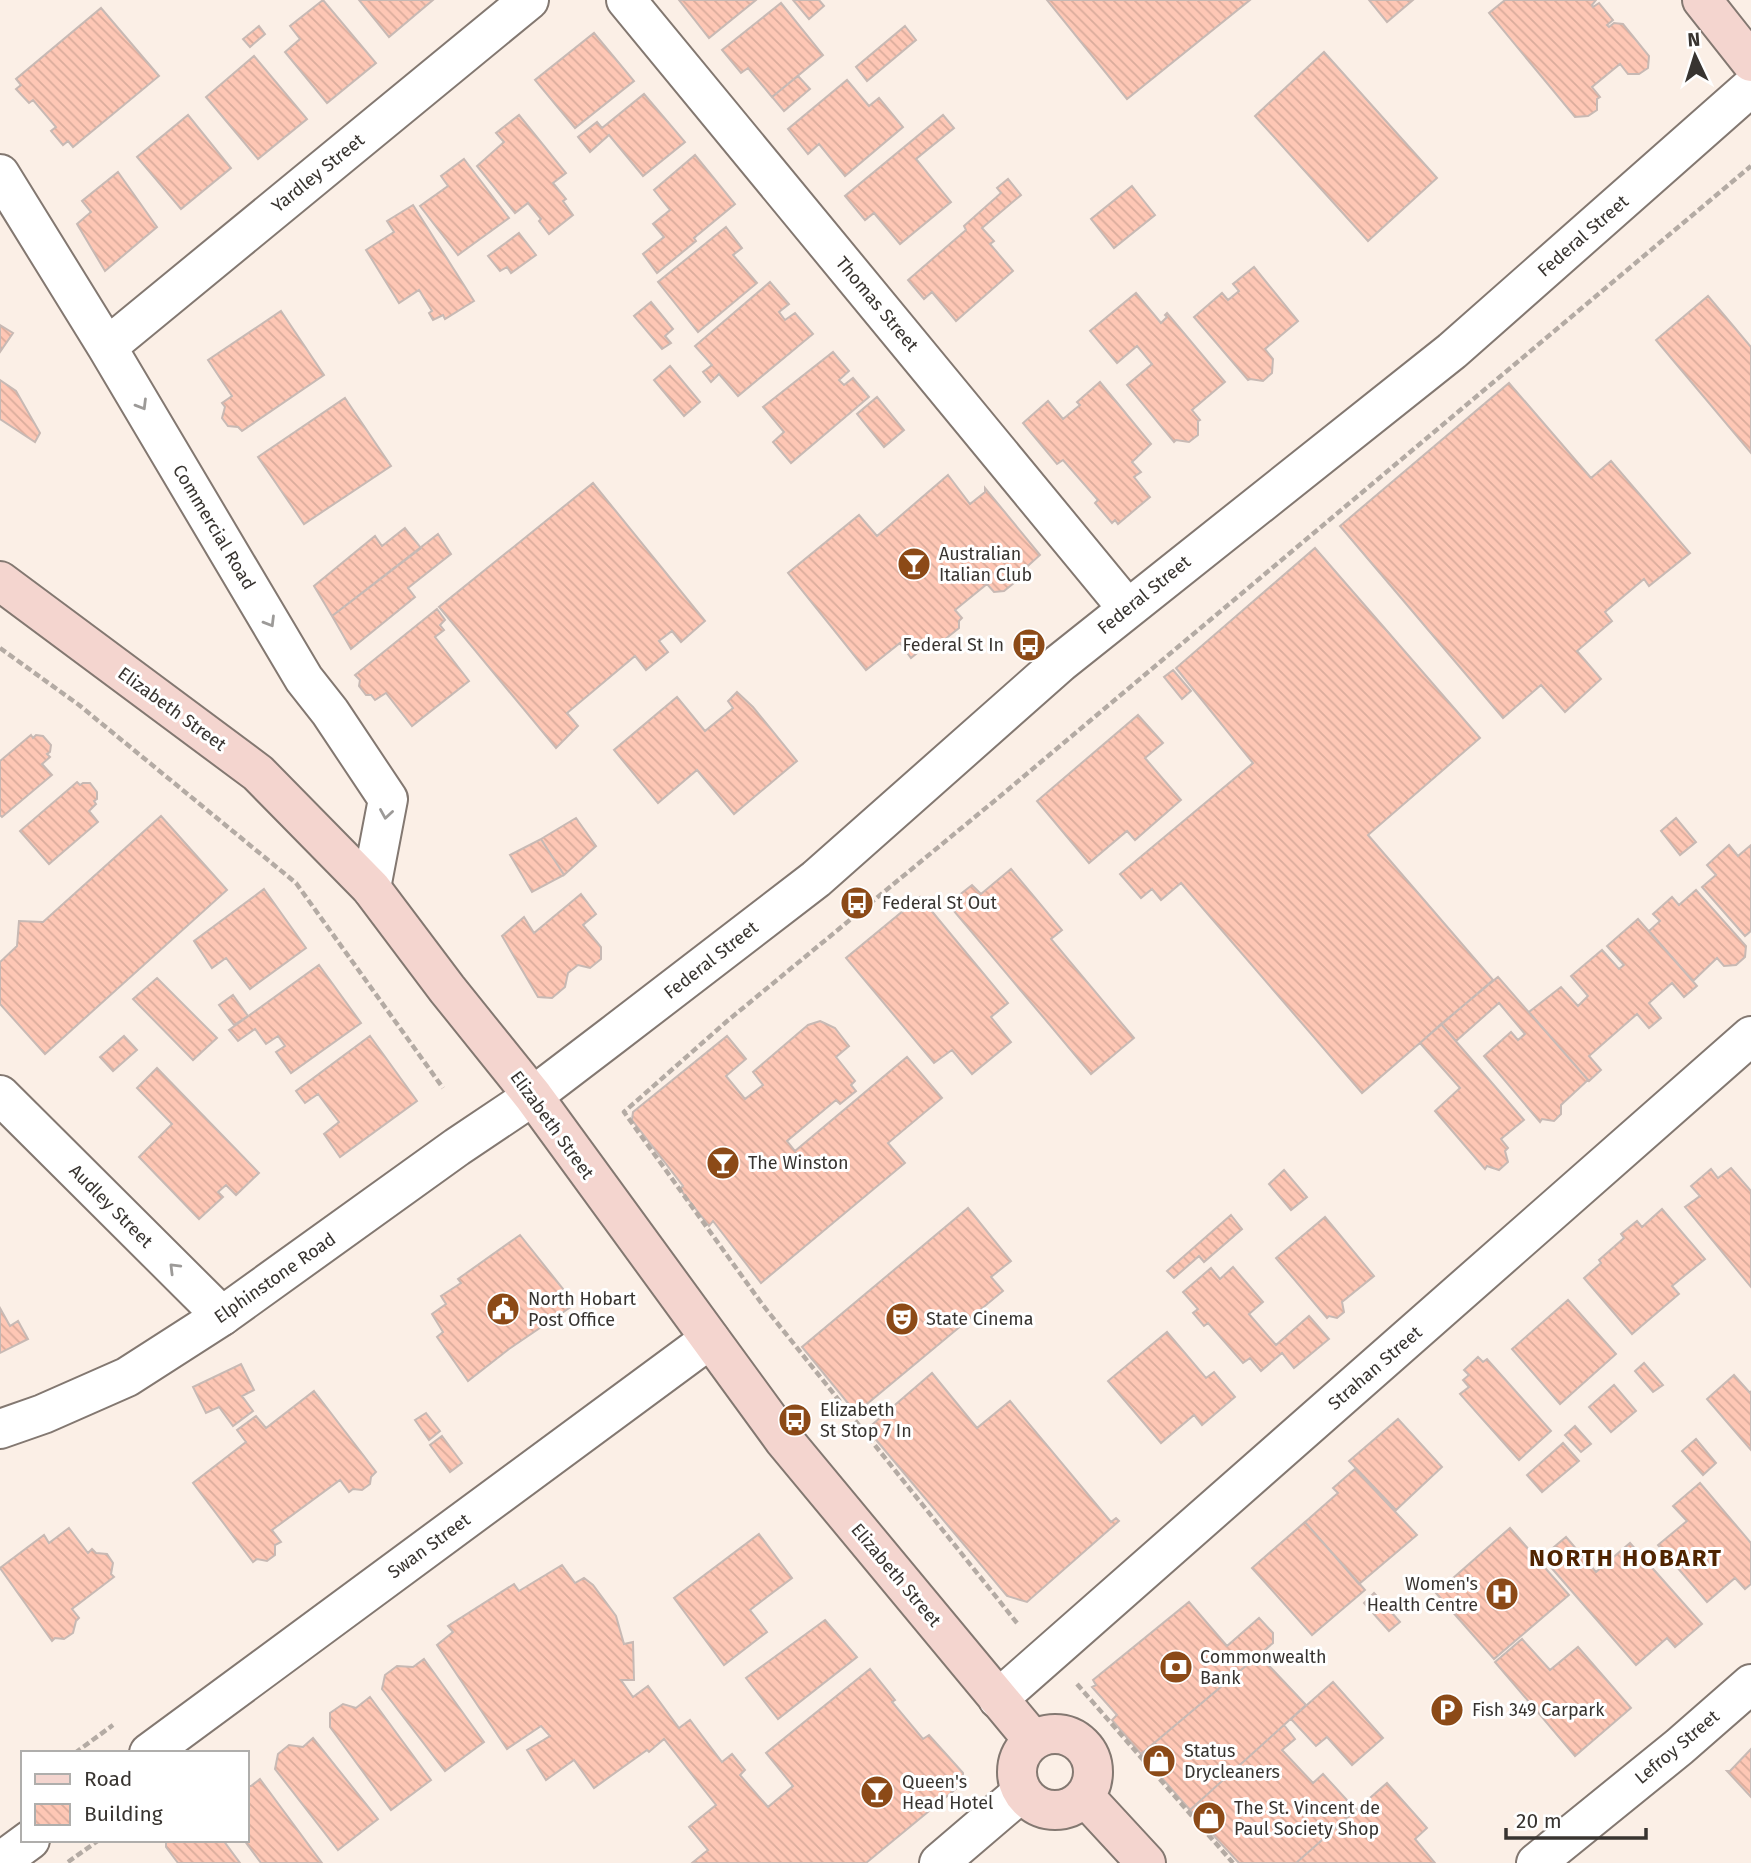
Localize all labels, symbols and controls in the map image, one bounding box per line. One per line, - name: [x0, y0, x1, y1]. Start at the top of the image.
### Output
- north arrow: [1660, 21, 1730, 91]
- text: N: [1687, 28, 1701, 51]
- street label: Yardley Street: [267, 129, 369, 217]
- street label: Federal Street: [1533, 190, 1633, 282]
- street label: Thomas Street: [831, 252, 923, 356]
- one-way arrow: [133, 398, 146, 411]
- street label: Commercial Road: [168, 460, 260, 594]
- place label: Australian Italian Club: [939, 543, 1032, 586]
- bar icon: Australian Italian Club: [895, 545, 933, 583]
- street label: Federal Street: [1093, 550, 1195, 639]
- one-way arrow: [262, 615, 275, 628]
- bus stop icon: Federal St In: [1010, 626, 1048, 664]
- place label: Federal St In: [902, 634, 1004, 656]
- street label: Elizabeth Street: [114, 662, 231, 756]
- one-way arrow: [379, 808, 394, 819]
- bus stop icon: Federal St Out: [838, 884, 876, 922]
- place label: Federal St Out: [882, 892, 998, 914]
- street label: Federal Street: [660, 916, 763, 1004]
- street label: Elizabeth Street: [505, 1067, 599, 1184]
- bar icon: The Winston: [704, 1144, 742, 1182]
- place label: The Winston: [748, 1152, 849, 1174]
- street label: Audley Street: [65, 1160, 158, 1253]
- street label: Elphinstone Road: [210, 1228, 340, 1328]
- one-way arrow: [169, 1264, 182, 1277]
- place label: North Hobart Post Office: [528, 1288, 637, 1331]
- public building icon: North Hobart Post Office: [484, 1290, 522, 1328]
- theatre icon: State Cinema: [883, 1300, 921, 1338]
- place label: State Cinema: [926, 1308, 1034, 1330]
- street label: Strahan Street: [1324, 1321, 1427, 1415]
- place label: Elizabeth St Stop 7 In: [820, 1399, 912, 1442]
- bus stop icon: Elizabeth St Stop 7 In: [776, 1401, 814, 1439]
- street label: Swan Street: [384, 1508, 475, 1583]
- street label: Elizabeth Street: [846, 1519, 946, 1632]
- district label: NORTH HOBART: [1529, 1544, 1723, 1572]
- place label: Women's Health Centre: [1367, 1573, 1478, 1616]
- hospital icon: Women's Health Centre: [1483, 1575, 1521, 1613]
- place label: Commonwealth Bank: [1200, 1646, 1327, 1689]
- bank icon: Commonwealth Bank: [1157, 1648, 1195, 1686]
- parking icon: Fish 349 Carpark: [1428, 1691, 1466, 1729]
- place label: Fish 349 Carpark: [1472, 1699, 1605, 1721]
- street label: Lefroy Street: [1630, 1705, 1724, 1789]
- place label: Status Drycleaners: [1184, 1740, 1280, 1783]
- shop icon: Status Drycleaners: [1140, 1742, 1178, 1780]
- legend: [21, 1751, 248, 1842]
- text: Road: [84, 1766, 132, 1792]
- place label: Queen's Head Hotel: [902, 1771, 993, 1814]
- bar icon: Queen's Head Hotel: [858, 1773, 896, 1811]
- place label: The St. Vincent de Paul Society Shop: [1234, 1797, 1380, 1840]
- scale bar: [1506, 1797, 1646, 1841]
- shop icon: The St. Vincent de Paul Society Shop: [1190, 1799, 1228, 1837]
- text: Building: [84, 1801, 163, 1827]
- text: 20 m: [1516, 1808, 1562, 1834]

